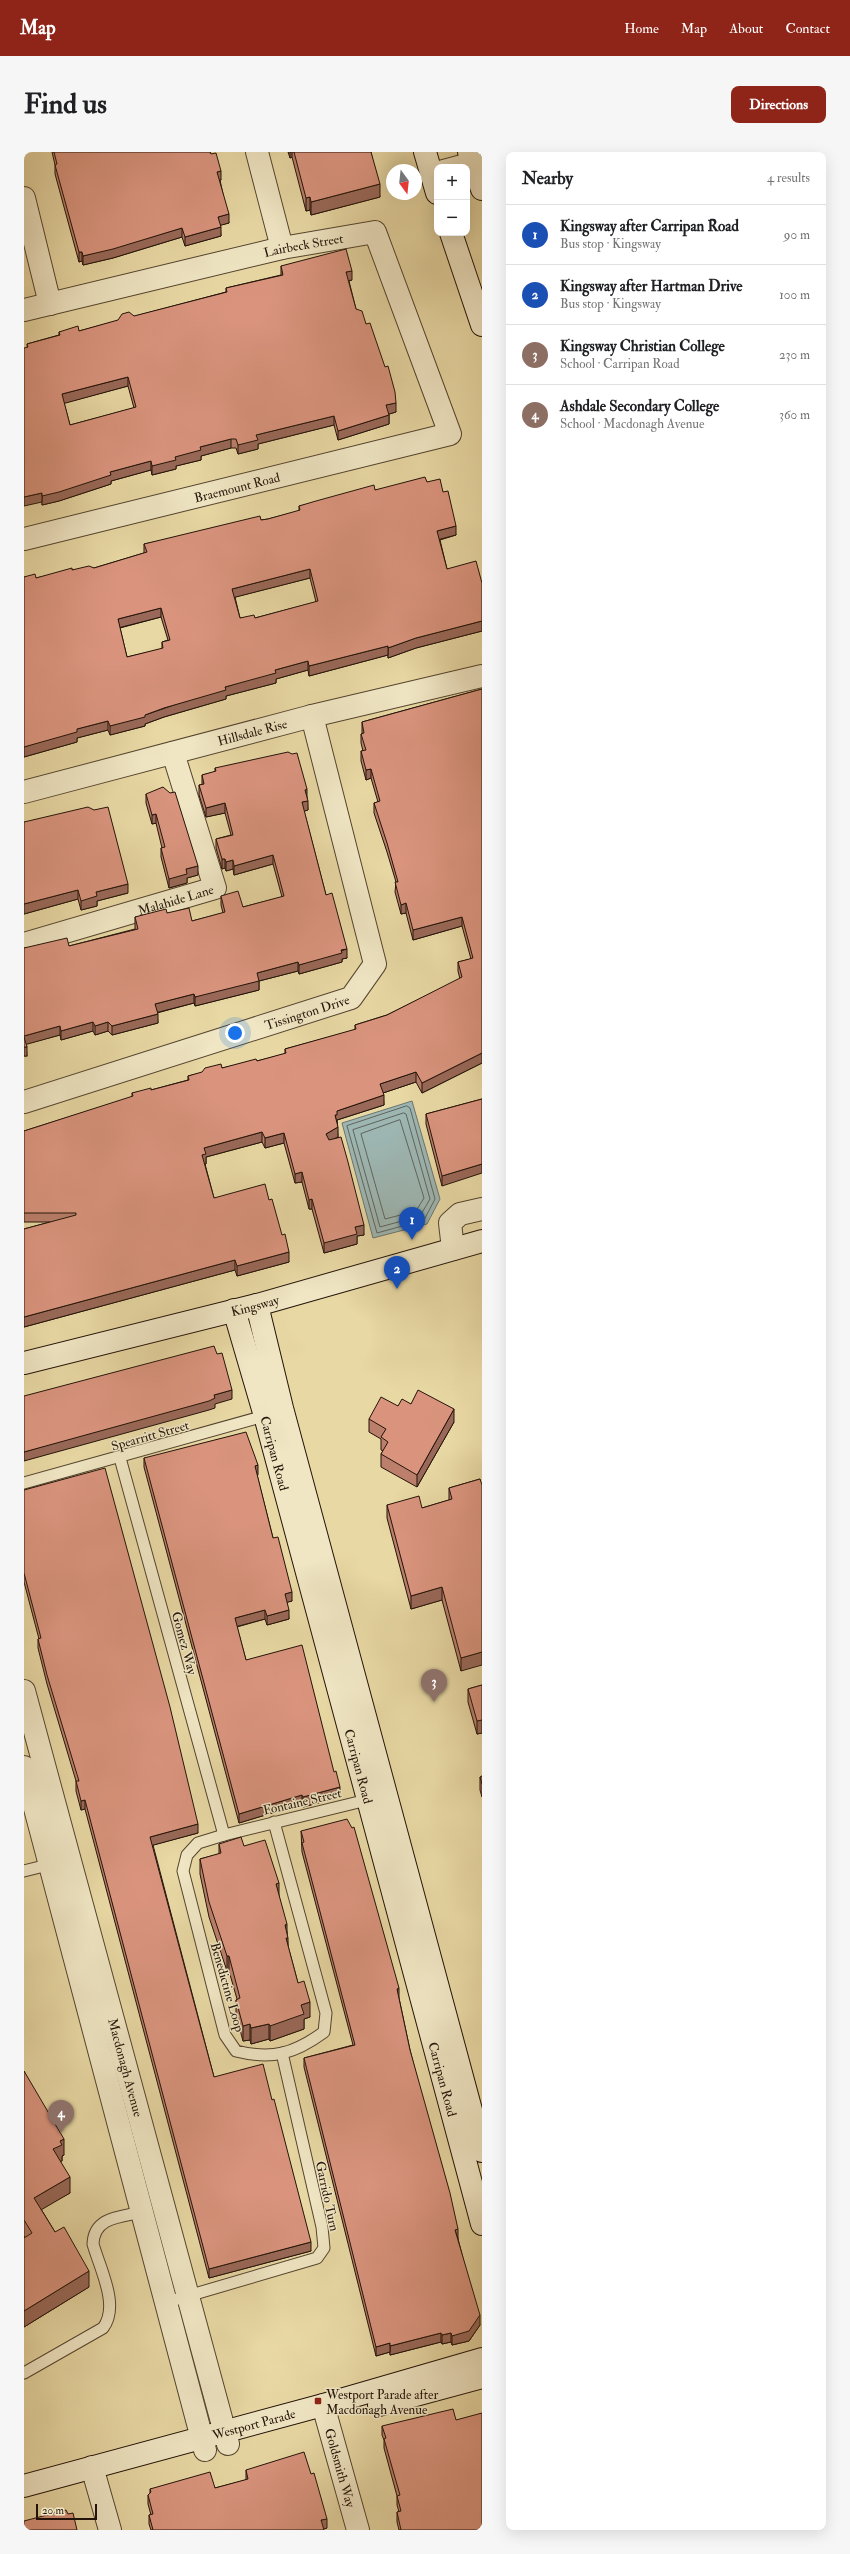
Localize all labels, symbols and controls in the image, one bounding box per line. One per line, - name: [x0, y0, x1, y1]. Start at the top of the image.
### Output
- text: Map: [20, 16, 56, 40]
- text: Home: [624, 20, 659, 37]
- text: Map: [681, 20, 707, 37]
- text: About: [729, 20, 763, 37]
- text: Contact: [785, 20, 830, 37]
- button: Directions: [731, 86, 826, 123]
- text: Find us: [24, 87, 107, 122]
- north arrow: [386, 164, 422, 200]
- map controls: [434, 164, 470, 236]
- button: +: [434, 164, 470, 200]
- text: Nearby: [522, 168, 573, 189]
- text: 4 results: [767, 170, 810, 186]
- button: −: [434, 200, 470, 236]
- text: Kingsway after Carripan Road: [560, 217, 739, 236]
- text: 1: [533, 227, 537, 243]
- text: 90 m: [784, 227, 810, 243]
- street label: Lairbeck Street: [262, 231, 345, 261]
- text: Bus stop · Kingsway: [560, 236, 661, 252]
- text: Kingsway after Hartman Drive: [560, 277, 743, 296]
- text: 2: [532, 287, 538, 303]
- text: 100 m: [779, 287, 810, 303]
- text: Bus stop · Kingsway: [560, 296, 661, 312]
- text: Kingsway Christian College: [560, 337, 725, 356]
- text: 3: [533, 347, 538, 363]
- text: 230 m: [779, 347, 810, 363]
- text: School · Carripan Road: [560, 356, 680, 372]
- text: Ashdale Secondary College: [560, 397, 719, 416]
- text: 4: [531, 407, 539, 423]
- text: 360 m: [779, 407, 810, 423]
- text: School · Macdonagh Avenue: [560, 416, 704, 432]
- street label: Braemount Road: [193, 469, 282, 506]
- street label: Hillsdale Rise: [216, 716, 289, 750]
- street label: Malahide Lane: [136, 882, 216, 919]
- street label: Tissington Drive: [263, 992, 352, 1034]
- your location: [225, 1023, 245, 1043]
- pin: 1: [399, 1207, 425, 1240]
- pin: 2: [384, 1256, 410, 1289]
- street label: Kingsway: [229, 1292, 282, 1320]
- street label: Carripan Road: [256, 1414, 292, 1493]
- street label: Spearritt Street: [110, 1417, 191, 1456]
- street label: Gomez Way: [167, 1610, 200, 1677]
- pin: 3: [421, 1669, 447, 1702]
- street label: Carripan Road: [340, 1727, 376, 1806]
- street label: Fontaine Street: [261, 1785, 343, 1819]
- street label: Benedictine Loop: [206, 1941, 248, 2034]
- street label: Macdonagh Avenue: [104, 2017, 146, 2119]
- street label: Carripan Road: [424, 2040, 460, 2119]
- pin: 4: [48, 2100, 74, 2133]
- street label: Garrido Turn: [312, 2160, 342, 2233]
- place label: Westport Parade after Macdonagh Avenue: [325, 2387, 438, 2418]
- marker: Westport Parade after Macdonagh Avenue: [313, 2396, 323, 2406]
- street label: Westport Parade: [210, 2406, 298, 2444]
- street label: Goldsmith Way: [321, 2426, 358, 2510]
- scale bar: [36, 2502, 97, 2521]
- text: 20 m: [42, 2504, 64, 2517]

